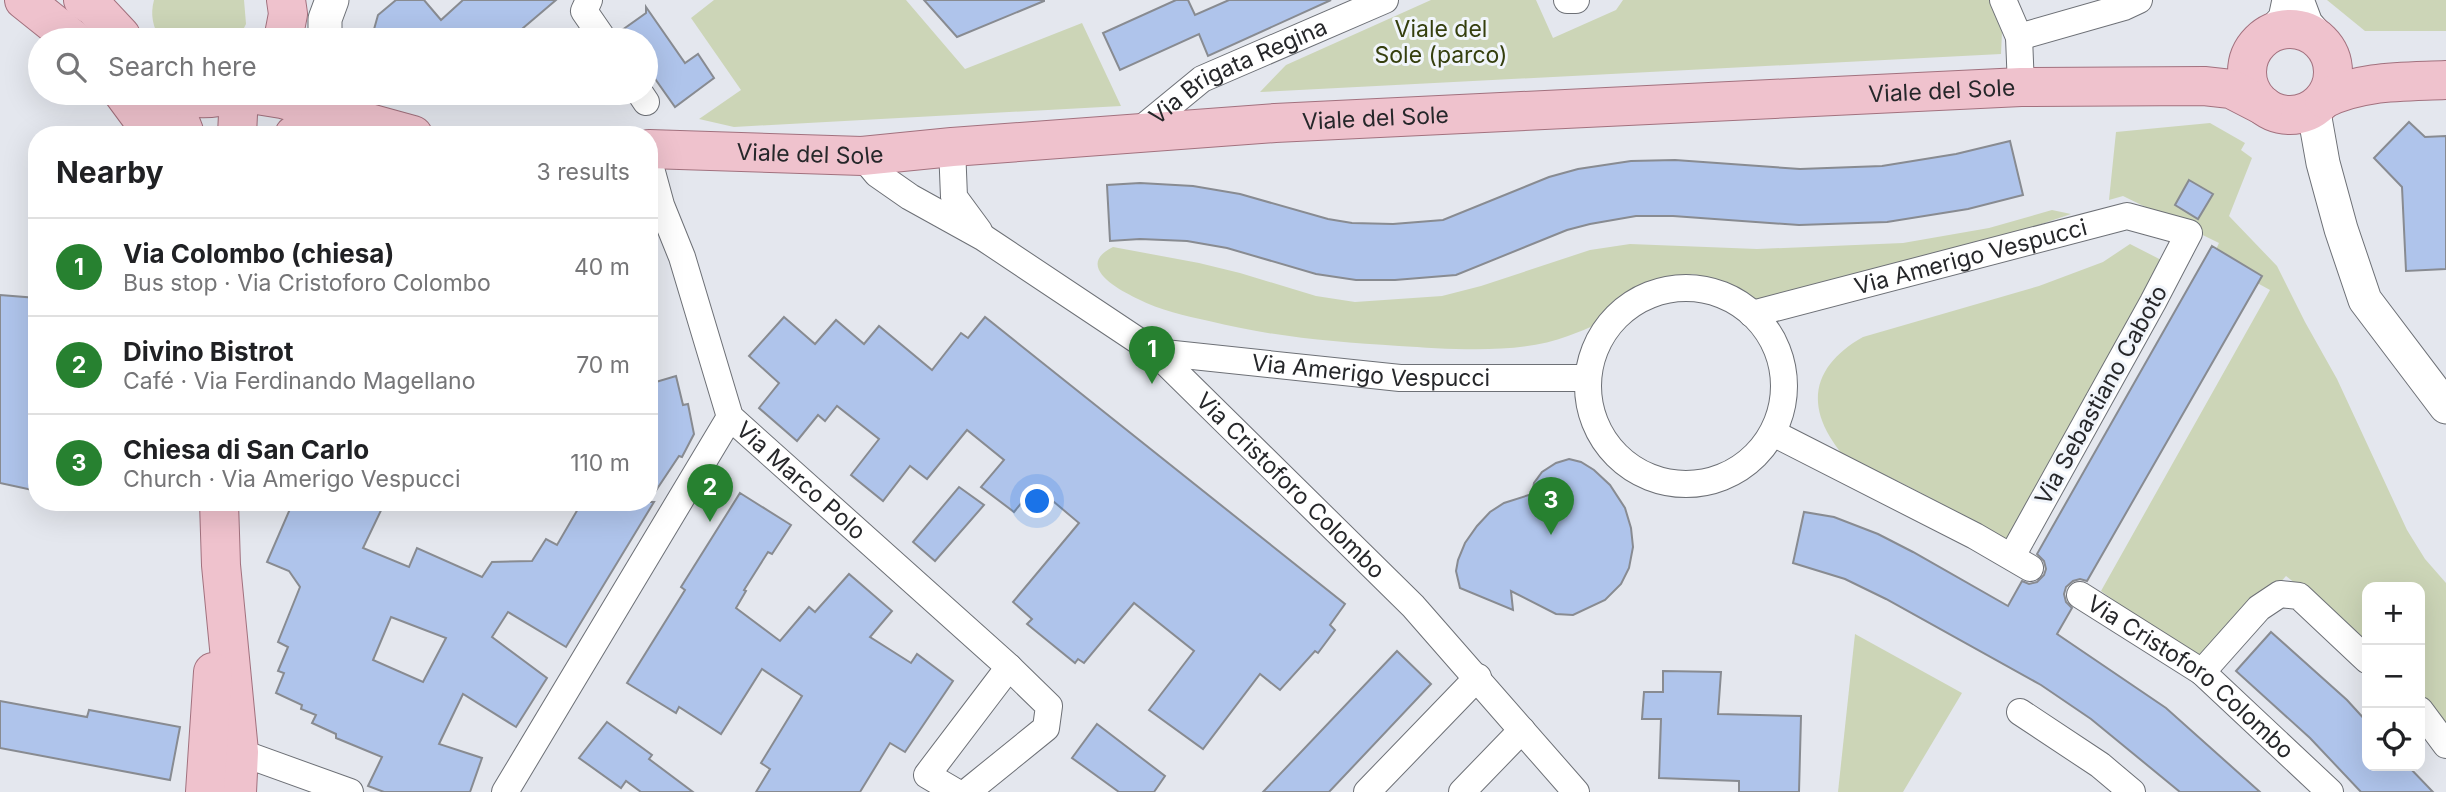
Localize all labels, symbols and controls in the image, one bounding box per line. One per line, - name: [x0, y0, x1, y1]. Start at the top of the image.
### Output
- street label: Via Brigata Regina: [1144, 13, 1331, 130]
- park label: Viale del Sole (parco): [1375, 15, 1507, 69]
- search box: [28, 28, 658, 105]
- icon: search: [52, 48, 90, 86]
- text: Search here: [108, 51, 257, 82]
- street label: Viale del Sole: [1868, 73, 2016, 108]
- street label: Viale del Sole: [1301, 101, 1450, 136]
- street label: Viale del Sole: [736, 138, 885, 170]
- text: Nearby: [56, 154, 164, 190]
- text: 3 results: [537, 158, 630, 186]
- street label: Via Amerigo Vespucci: [1851, 213, 2090, 301]
- text: Via Colombo (chiesa): [123, 238, 394, 269]
- text: 1: [74, 253, 84, 281]
- text: 40 m: [574, 253, 630, 281]
- text: Bus stop · Via Cristoforo Colombo: [123, 269, 491, 297]
- street label: Via Sebastiano Caboto: [2029, 280, 2173, 510]
- pin: 1: [1129, 326, 1175, 384]
- text: Divino Bistrot: [123, 336, 294, 367]
- street label: Via Amerigo Vespucci: [1250, 348, 1490, 393]
- text: 2: [72, 351, 86, 379]
- text: 70 m: [576, 351, 630, 379]
- text: Café · Via Ferdinando Magellano: [123, 367, 475, 395]
- street label: Via Cristoforo Colombo: [1190, 386, 1391, 584]
- street label: Via Marco Polo: [731, 415, 871, 546]
- text: Chiesa di San Carlo: [123, 434, 369, 465]
- text: 3: [72, 449, 86, 477]
- text: 110 m: [570, 449, 630, 477]
- pin: 2: [687, 464, 733, 522]
- text: Church · Via Amerigo Vespucci: [123, 465, 461, 493]
- pin: 3: [1528, 477, 1574, 535]
- your location: [1020, 484, 1054, 518]
- map controls: [2362, 582, 2425, 771]
- button: +: [2362, 582, 2425, 645]
- street label: Via Cristoforo Colombo: [2082, 589, 2300, 765]
- button: −: [2362, 645, 2425, 708]
- button: locate: [2362, 708, 2425, 771]

